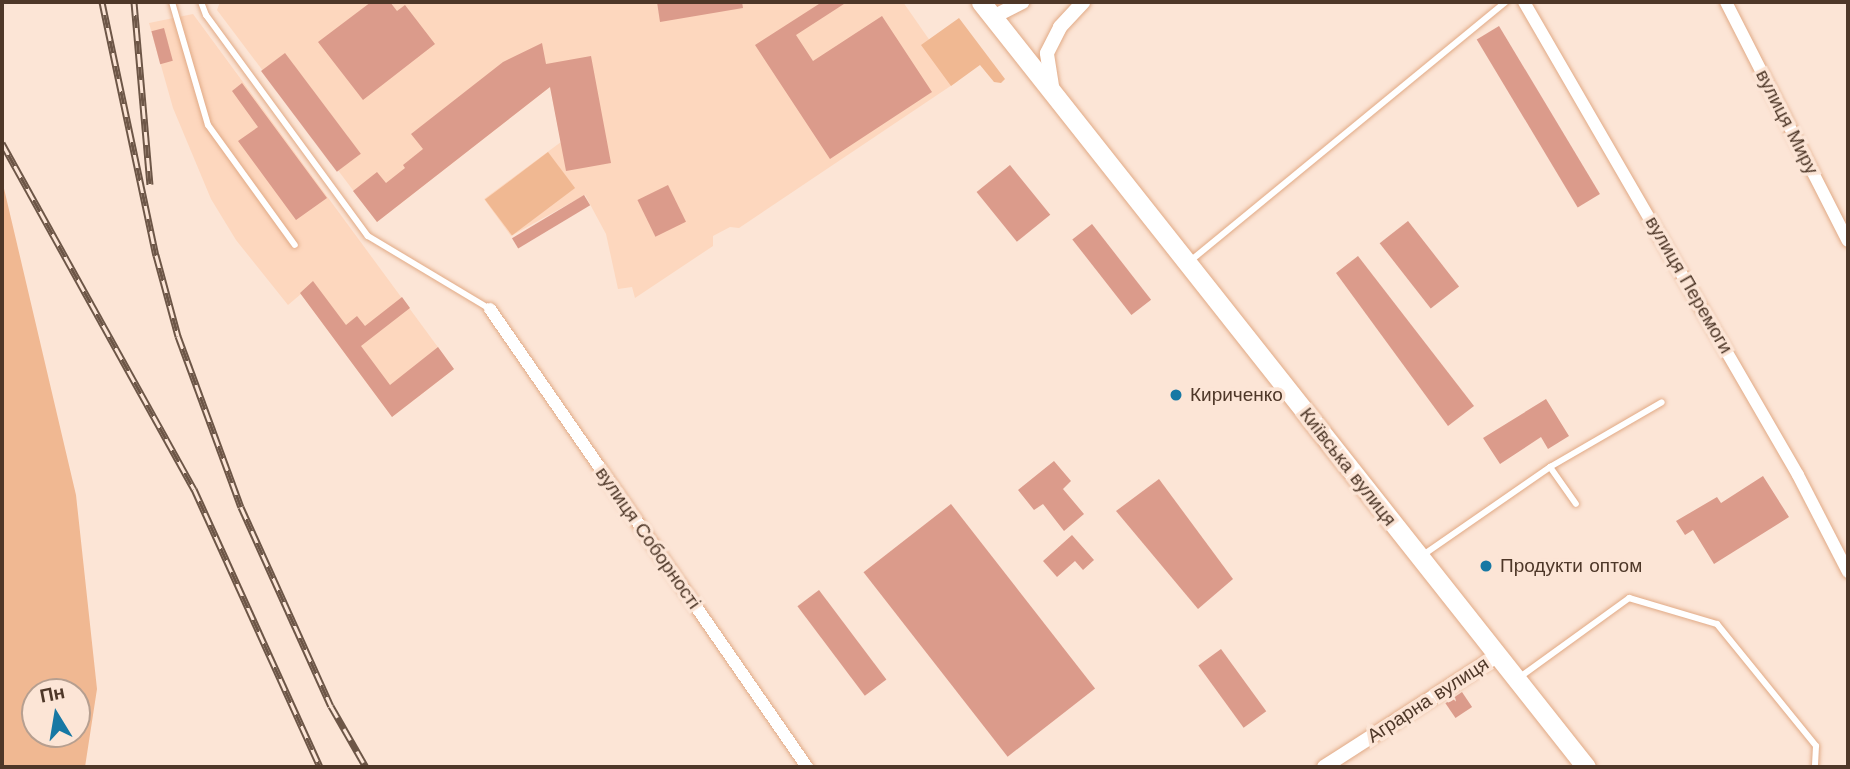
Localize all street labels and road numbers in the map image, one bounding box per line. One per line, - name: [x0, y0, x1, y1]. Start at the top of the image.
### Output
- street label: вулиця Миру: [1751, 66, 1823, 178]
- street label: вулиця Перемоги: [1640, 212, 1738, 358]
- street label: Київська вулиця: [1295, 403, 1401, 531]
- street label: вулиця Соборності: [591, 463, 705, 613]
- street label: Аграрна вулиця: [1363, 652, 1493, 748]

